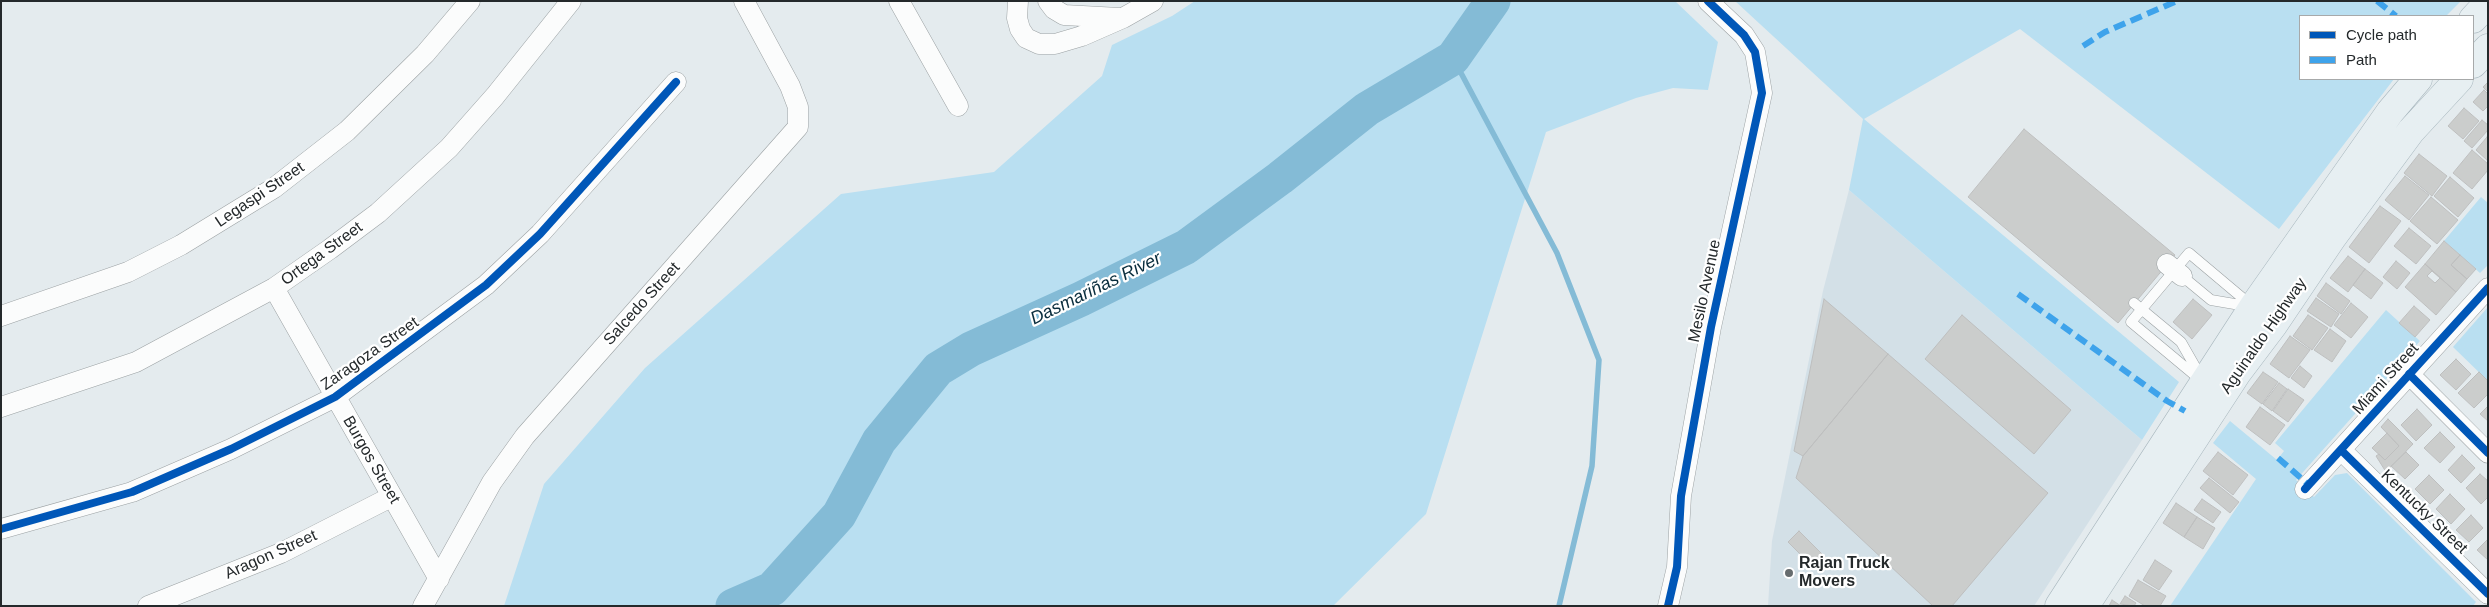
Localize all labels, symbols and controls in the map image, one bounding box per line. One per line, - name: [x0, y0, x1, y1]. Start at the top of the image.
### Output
- legend: [2299, 15, 2474, 80]
- text: Cycle path: [2346, 26, 2417, 43]
- text: Path: [2346, 51, 2377, 68]
- street label: Legaspi Street: [212, 158, 308, 232]
- street label: Ortega Street: [278, 218, 366, 290]
- street label: Mesilo Avenue: [1685, 238, 1725, 344]
- water label: Dasmariñas River: [1027, 248, 1165, 330]
- street label: Salcedo Street: [600, 259, 684, 349]
- street label: Aguinaldo Highway: [2217, 274, 2311, 398]
- street label: Zaragoza Street: [318, 313, 422, 395]
- street label: Miami Street: [2349, 339, 2423, 419]
- street label: Burgos Street: [338, 413, 404, 507]
- street label: Kentucky Street: [2377, 466, 2471, 558]
- street label: Aragon Street: [222, 526, 320, 584]
- place label: Rajan Truck Movers: [1799, 554, 1890, 592]
- marker: Rajan Truck Movers: [1783, 567, 1795, 579]

